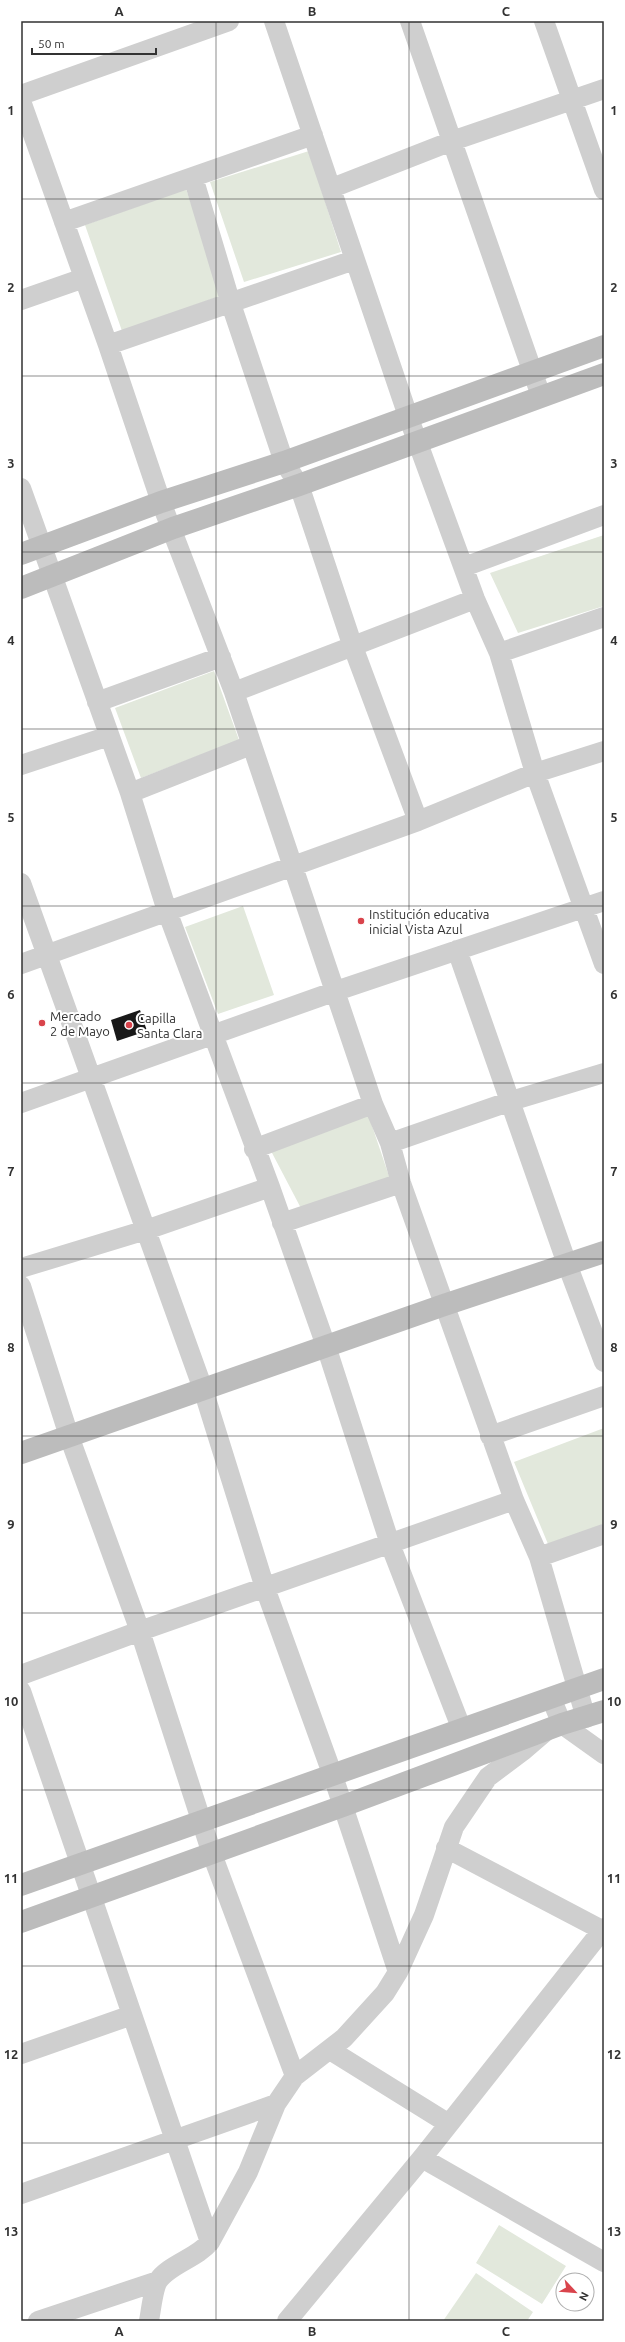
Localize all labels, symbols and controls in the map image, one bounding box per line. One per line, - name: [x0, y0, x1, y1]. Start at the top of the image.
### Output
- text: A: [114, 4, 124, 18]
- text: B: [308, 4, 317, 18]
- text: C: [502, 4, 511, 18]
- scale bar: [32, 30, 156, 56]
- text: 50 m: [38, 37, 65, 50]
- text: 1: [7, 103, 15, 117]
- text: 1: [610, 103, 618, 117]
- text: 2: [7, 280, 15, 294]
- text: 2: [610, 280, 618, 294]
- text: 3: [7, 456, 15, 470]
- text: 3: [610, 456, 618, 470]
- text: 4: [7, 633, 15, 647]
- text: 4: [610, 633, 618, 647]
- text: 5: [7, 810, 15, 824]
- text: 5: [610, 810, 618, 824]
- place label: Institución educativa inicial Vista Azul: [369, 907, 490, 936]
- marker: Institución educativa inicial Vista Azul: [356, 916, 366, 926]
- text: 6: [7, 987, 15, 1001]
- text: 6: [610, 987, 618, 1001]
- place label: Mercado 2 de Mayo: [50, 1009, 110, 1038]
- place label: Capilla Santa Clara: [137, 1011, 202, 1040]
- marker: Mercado 2 de Mayo: [37, 1018, 47, 1028]
- marker: Capilla Santa Clara: [124, 1020, 134, 1030]
- text: 7: [7, 1164, 15, 1178]
- text: 7: [610, 1164, 618, 1178]
- text: 8: [7, 1340, 15, 1354]
- text: 8: [610, 1340, 618, 1354]
- text: 9: [7, 1517, 15, 1531]
- text: 9: [610, 1517, 618, 1531]
- text: 10: [4, 1694, 18, 1708]
- text: 10: [607, 1694, 621, 1708]
- text: 11: [4, 1871, 18, 1885]
- text: 11: [607, 1871, 621, 1885]
- text: 12: [4, 2047, 18, 2061]
- text: 12: [607, 2047, 621, 2061]
- text: 13: [4, 2224, 18, 2238]
- text: 13: [607, 2224, 621, 2238]
- north arrow: [555, 2272, 595, 2312]
- text: N: [577, 2290, 591, 2303]
- text: A: [114, 2324, 124, 2338]
- text: B: [308, 2324, 317, 2338]
- text: C: [502, 2324, 511, 2338]

